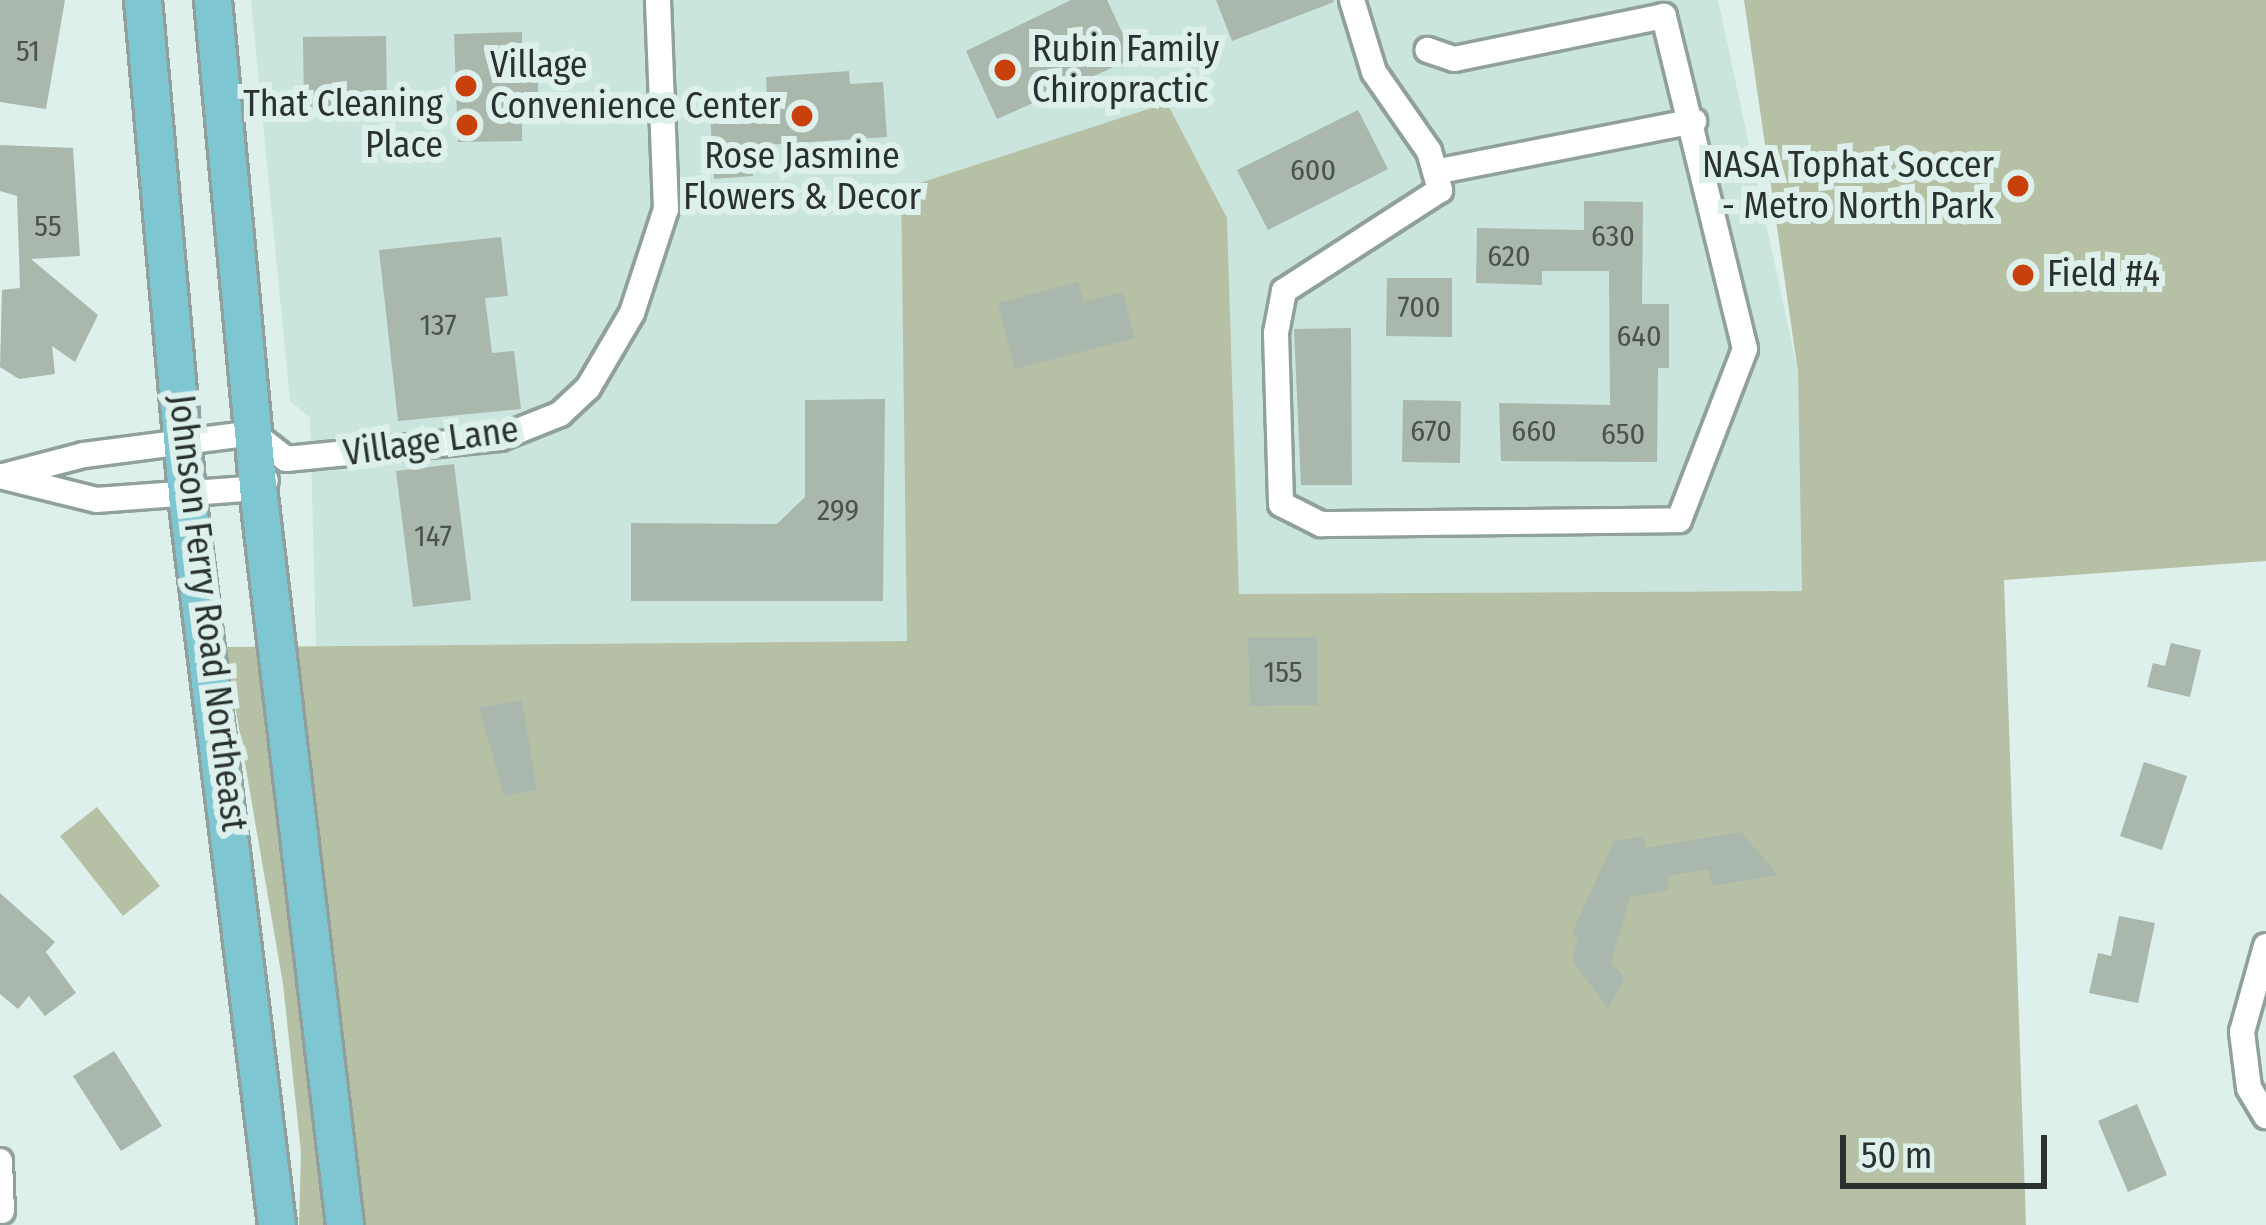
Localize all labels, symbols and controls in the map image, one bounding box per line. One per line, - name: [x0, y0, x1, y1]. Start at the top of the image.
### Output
- place label: Rubin Family Chiropractic: [1032, 27, 1219, 112]
- house number: 51: [16, 33, 40, 69]
- place label: Village Convenience Center: [490, 43, 781, 128]
- marker: Rubin Family Chiropractic: [989, 54, 1021, 86]
- marker: Village Convenience Center: [453, 73, 479, 99]
- place label: That Cleaning Place: [243, 82, 443, 167]
- marker: Rose Jasmine Flowers & Decor: [789, 103, 815, 129]
- marker: That Cleaning Place: [454, 112, 480, 138]
- place label: Rose Jasmine Flowers & Decor: [683, 134, 921, 219]
- place label: NASA Tophat Soccer - Metro North Park: [1702, 143, 1994, 228]
- house number: 600: [1290, 152, 1336, 188]
- marker: NASA Tophat Soccer - Metro North Park: [2005, 173, 2031, 199]
- house number: 55: [34, 208, 62, 244]
- house number: 630: [1591, 218, 1635, 254]
- house number: 620: [1487, 238, 1531, 274]
- place label: Field #4: [2047, 253, 2160, 297]
- marker: Field #4: [2010, 262, 2036, 288]
- house number: 700: [1397, 289, 1441, 325]
- house number: 137: [419, 307, 457, 343]
- house number: 640: [1616, 318, 1662, 354]
- street label: Johnson Ferry Road Northeast: [159, 392, 255, 834]
- street label: Village Lane: [341, 408, 521, 476]
- house number: 670: [1410, 413, 1452, 449]
- house number: 660: [1511, 413, 1557, 449]
- house number: 650: [1601, 416, 1645, 452]
- house number: 299: [817, 492, 859, 528]
- house number: 147: [414, 518, 452, 554]
- house number: 155: [1263, 654, 1303, 690]
- scale bar: [1846, 1111, 2053, 1185]
- text: 50 m: [1861, 1134, 1932, 1178]

